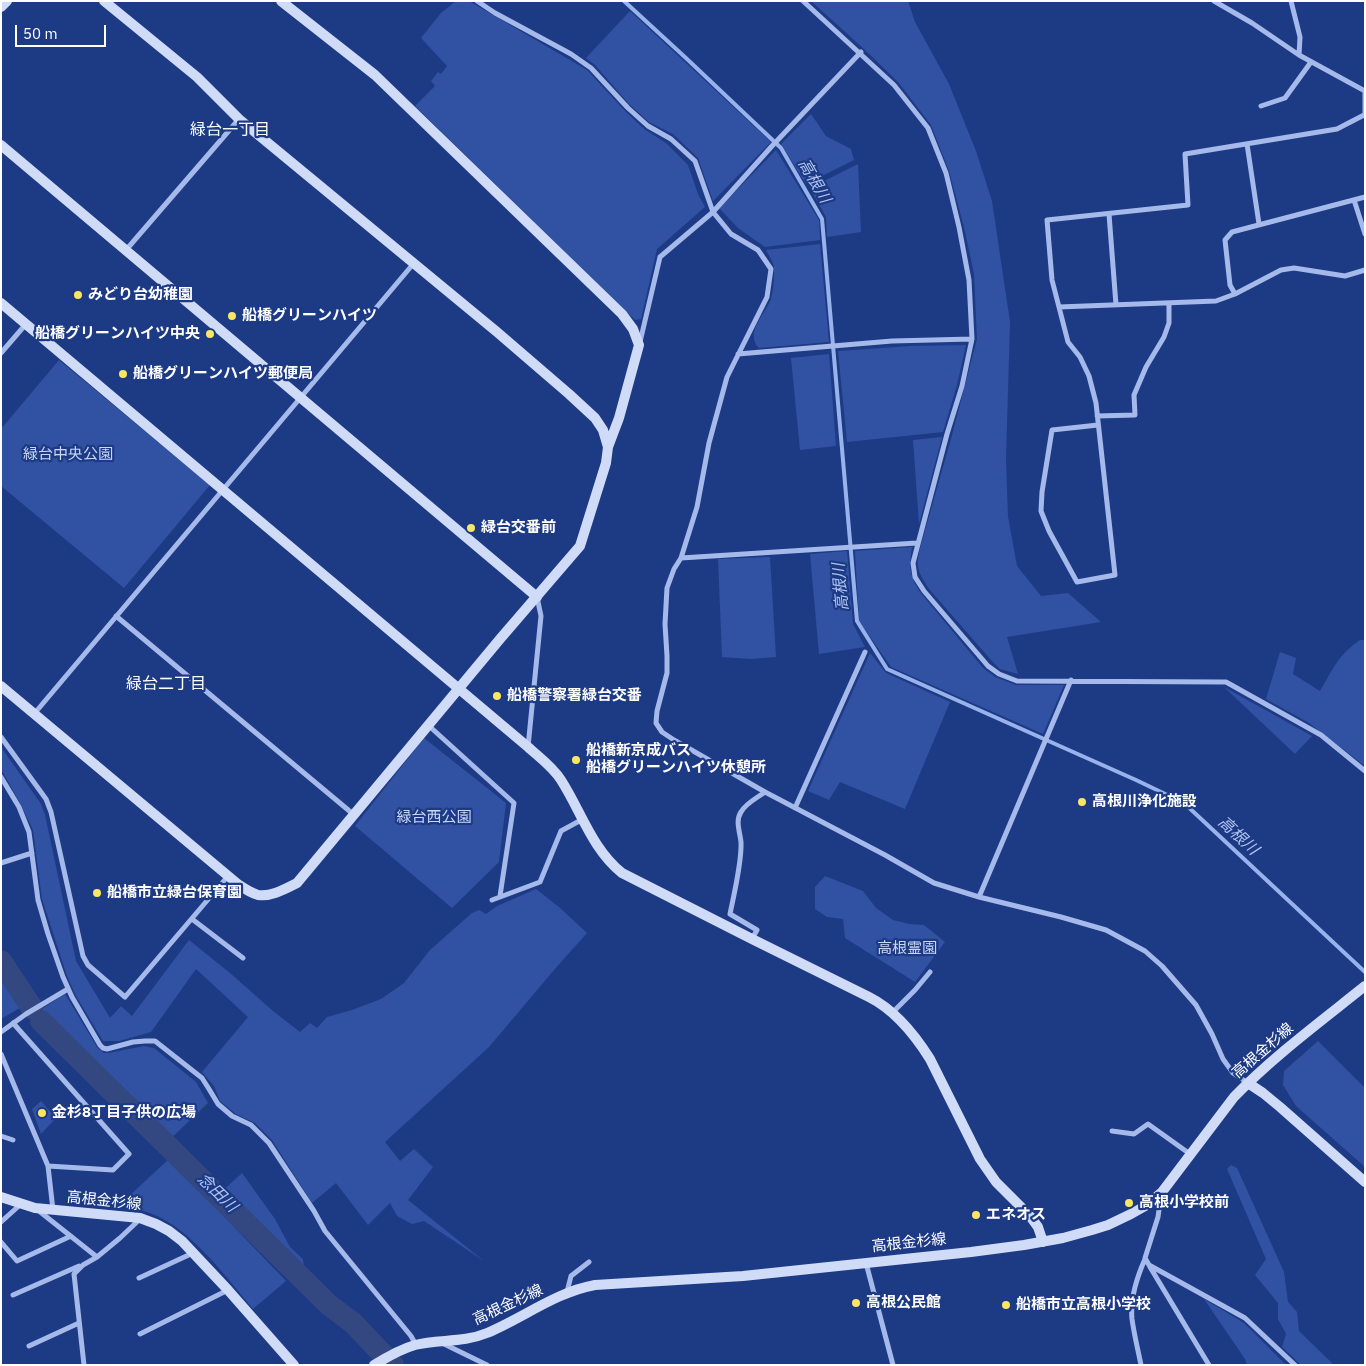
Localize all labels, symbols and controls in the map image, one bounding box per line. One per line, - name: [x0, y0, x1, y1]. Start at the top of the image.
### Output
- scale bar: [18, 15, 109, 47]
- text: 50 m: [23, 24, 58, 43]
- district label: 緑台一丁目: [190, 120, 270, 140]
- water label: 高根川: [794, 155, 834, 207]
- place label: みどり台幼稚園: [88, 286, 193, 304]
- marker: みどり台幼稚園: [72, 289, 84, 301]
- place label: 船橋グリーンハイツ: [242, 307, 377, 325]
- marker: 船橋グリーンハイツ: [226, 310, 238, 322]
- place label: 船橋グリーンハイツ中央: [35, 325, 200, 343]
- marker: 船橋グリーンハイツ中央: [204, 328, 216, 340]
- place label: 船橋グリーンハイツ郵便局: [133, 365, 313, 383]
- marker: 船橋グリーンハイツ郵便局: [117, 368, 129, 380]
- park label: 緑台中央公園: [23, 446, 113, 464]
- place label: 緑台交番前: [481, 519, 556, 537]
- marker: 緑台交番前: [465, 522, 477, 534]
- water label: 高根川: [829, 562, 853, 612]
- district label: 緑台二丁目: [126, 674, 206, 694]
- place label: 船橋警察署緑台交番: [507, 687, 642, 705]
- marker: 船橋警察署緑台交番: [491, 690, 503, 702]
- place label: 船橋新京成バス 船橋グリーンハイツ休憩所: [586, 742, 766, 777]
- marker: 船橋新京成バス 船橋グリーンハイツ休憩所: [570, 754, 582, 766]
- place label: 高根川浄化施設: [1092, 793, 1197, 811]
- marker: 高根川浄化施設: [1076, 796, 1088, 808]
- park label: 緑台西公園: [397, 809, 471, 827]
- water label: 高根川: [1214, 813, 1262, 859]
- place label: 船橋市立緑台保育園: [107, 884, 242, 902]
- marker: 船橋市立緑台保育園: [91, 887, 103, 899]
- park label: 高根霊園: [877, 940, 937, 958]
- street label: 高根金杉線: [1229, 1020, 1297, 1082]
- place label: 金杉8丁目子供の広場: [52, 1104, 196, 1122]
- marker: 金杉8丁目子供の広場: [36, 1107, 48, 1119]
- water label: 念田川: [193, 1169, 241, 1217]
- street label: 高根金杉線: [66, 1188, 142, 1214]
- place label: 高根小学校前: [1139, 1194, 1229, 1212]
- marker: 高根小学校前: [1123, 1197, 1135, 1209]
- place label: エネオス: [986, 1206, 1046, 1224]
- marker: エネオス: [970, 1209, 982, 1221]
- street label: 高根金杉線: [871, 1230, 947, 1256]
- street label: 高根金杉線: [470, 1281, 546, 1329]
- place label: 高根公民館: [866, 1294, 941, 1312]
- place label: 船橋市立高根小学校: [1016, 1296, 1151, 1314]
- marker: 高根公民館: [850, 1297, 862, 1309]
- marker: 船橋市立高根小学校: [1000, 1299, 1012, 1311]

